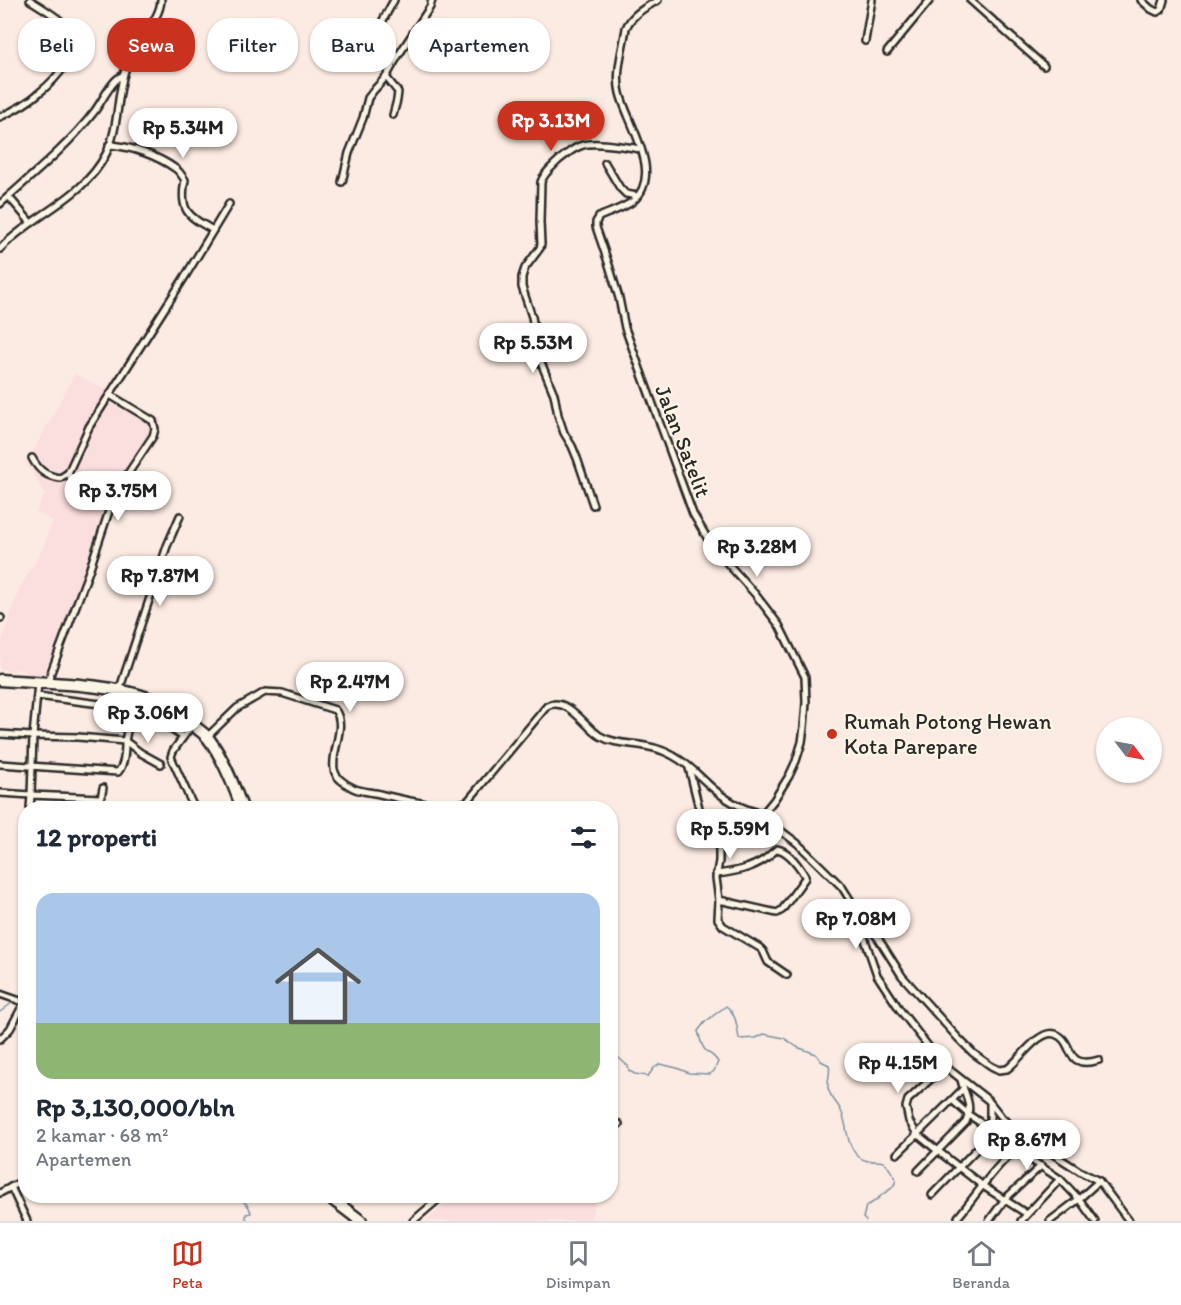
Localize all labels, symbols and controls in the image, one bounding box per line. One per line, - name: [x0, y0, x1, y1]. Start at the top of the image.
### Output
- chip: Beli: [18, 18, 95, 72]
- chip: Sewa: [107, 18, 195, 72]
- chip: Filter: [207, 18, 298, 72]
- chip: Baru: [310, 18, 396, 72]
- chip: Apartemen: [408, 18, 550, 72]
- pin: Rp 3.13M: [489, 101, 613, 152]
- pin: Rp 5.34M: [121, 108, 245, 159]
- text: Rp 3.13M: [512, 108, 590, 132]
- text: Rp 5.34M: [142, 115, 224, 139]
- pin: Rp 5.53M: [471, 323, 595, 374]
- text: Rp 5.53M: [493, 330, 573, 354]
- street label: Jalan Satelit: [649, 381, 717, 501]
- pin: Rp 3.75M: [56, 471, 180, 522]
- text: Rp 3.75M: [78, 478, 158, 502]
- pin: Rp 3.28M: [695, 527, 819, 578]
- text: Rp 3.28M: [717, 534, 797, 558]
- pin: Rp 7.87M: [98, 556, 222, 607]
- text: Rp 7.87M: [121, 563, 199, 587]
- pin: Rp 2.47M: [288, 662, 412, 713]
- text: Rp 2.47M: [310, 669, 390, 693]
- pin: Rp 3.06M: [86, 693, 210, 744]
- text: Rp 3.06M: [107, 700, 189, 724]
- place label: Rumah Potong Hewan Kota Parepare: [844, 708, 1052, 760]
- north arrow: [1096, 717, 1162, 783]
- map controls: [1096, 717, 1162, 783]
- marker: Rumah Potong Hewan Kota Parepare: [825, 727, 839, 741]
- pin: Rp 5.59M: [668, 809, 792, 860]
- text: Rp 5.59M: [690, 816, 770, 840]
- text: 12 properti: [36, 821, 157, 853]
- icon: filters: [567, 821, 600, 854]
- pin: Rp 7.08M: [794, 899, 918, 950]
- text: Rp 7.08M: [816, 906, 897, 930]
- icon: home: [264, 932, 372, 1040]
- pin: Rp 4.15M: [836, 1043, 960, 1094]
- text: Rp 4.15M: [858, 1050, 938, 1074]
- text: Rp 3,130,000/bln: [36, 1091, 235, 1123]
- pin: Rp 8.67M: [965, 1120, 1089, 1171]
- text: 2 kamar · 68 m²: [36, 1123, 169, 1147]
- text: Rp 8.67M: [987, 1127, 1067, 1151]
- text: Apartemen: [36, 1147, 131, 1171]
- tab: Peta: [171, 1237, 204, 1292]
- tab: Disimpan: [546, 1237, 610, 1292]
- tab: Beranda: [952, 1237, 1010, 1292]

